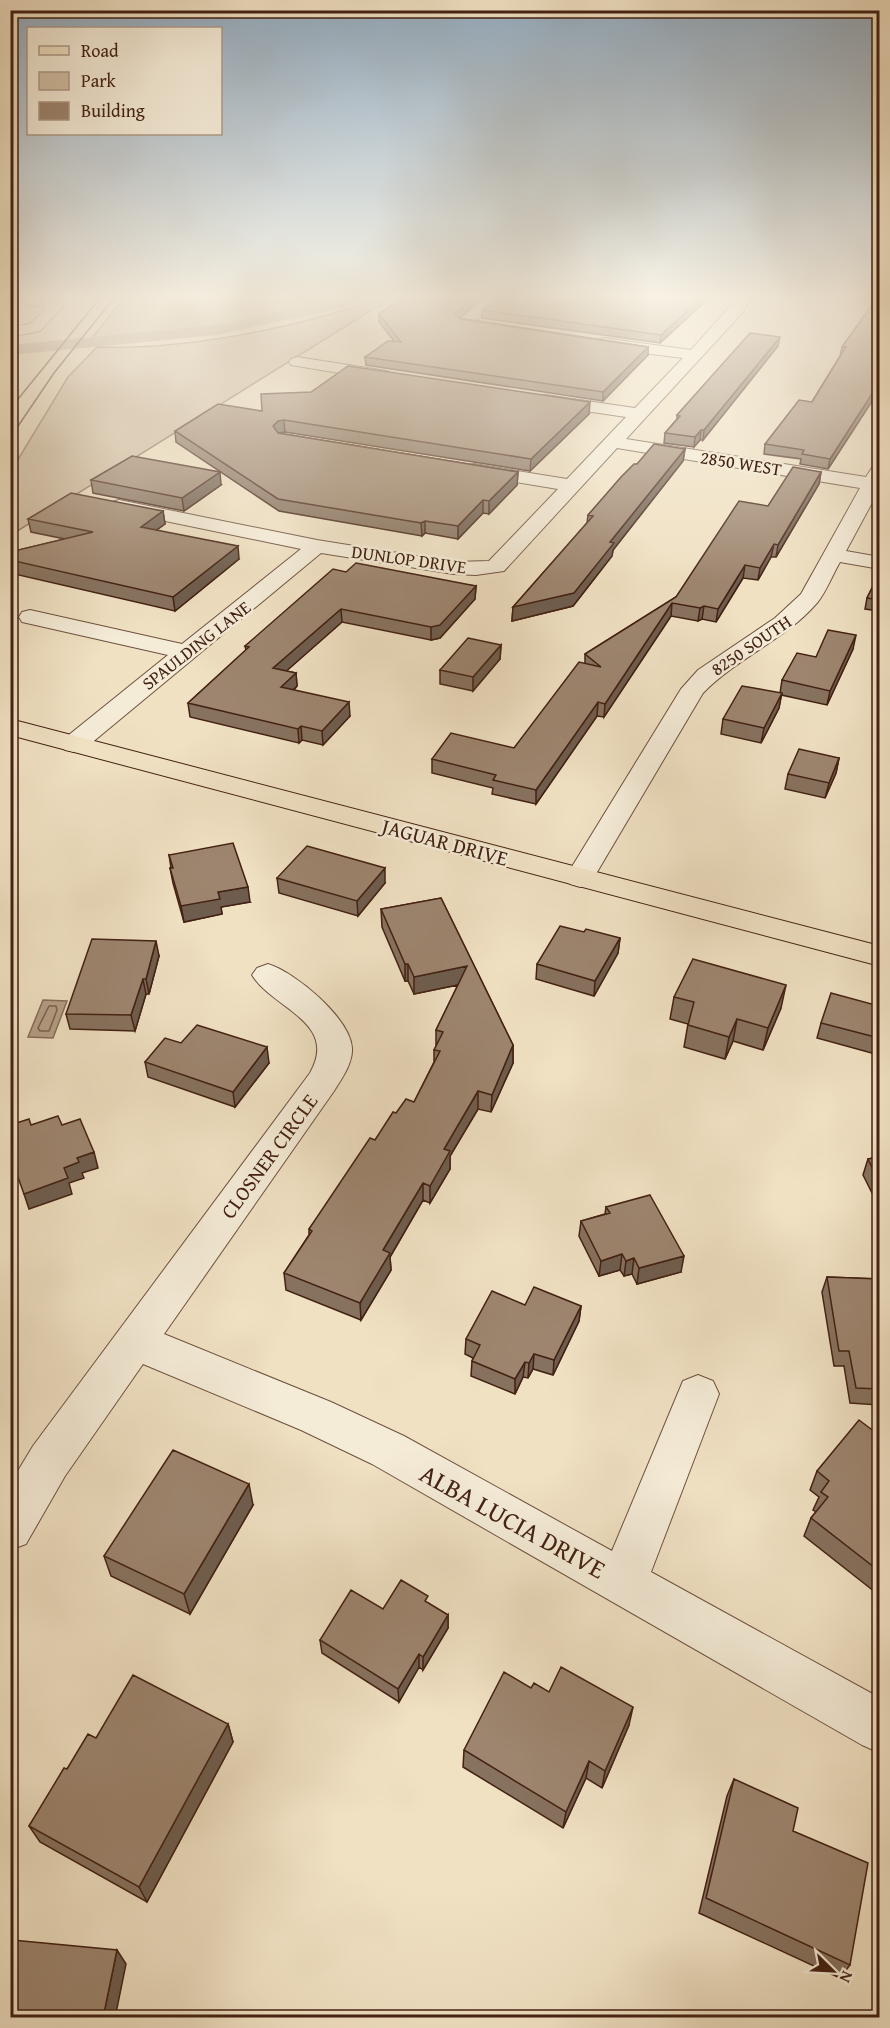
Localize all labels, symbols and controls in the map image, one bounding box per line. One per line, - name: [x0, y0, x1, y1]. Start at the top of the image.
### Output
- legend: [27, 27, 222, 135]
- text: Road: [81, 37, 119, 64]
- text: Park: [81, 67, 117, 94]
- text: Building: [81, 97, 145, 124]
- street label: 2850 WEST: [698, 443, 784, 483]
- street label: DUNLOP DRIVE: [350, 538, 468, 580]
- street label: SPAULDING LANE: [136, 594, 256, 696]
- street label: 8250 SOUTH: [705, 608, 797, 682]
- street label: JAGUAR DRIVE: [376, 810, 512, 874]
- street label: CLOSNER CIRCLE: [213, 1087, 325, 1225]
- street label: ALBA LUCIA DRIVE: [413, 1454, 613, 1588]
- north arrow: [803, 1941, 863, 2001]
- text: N: [833, 1967, 860, 1987]

